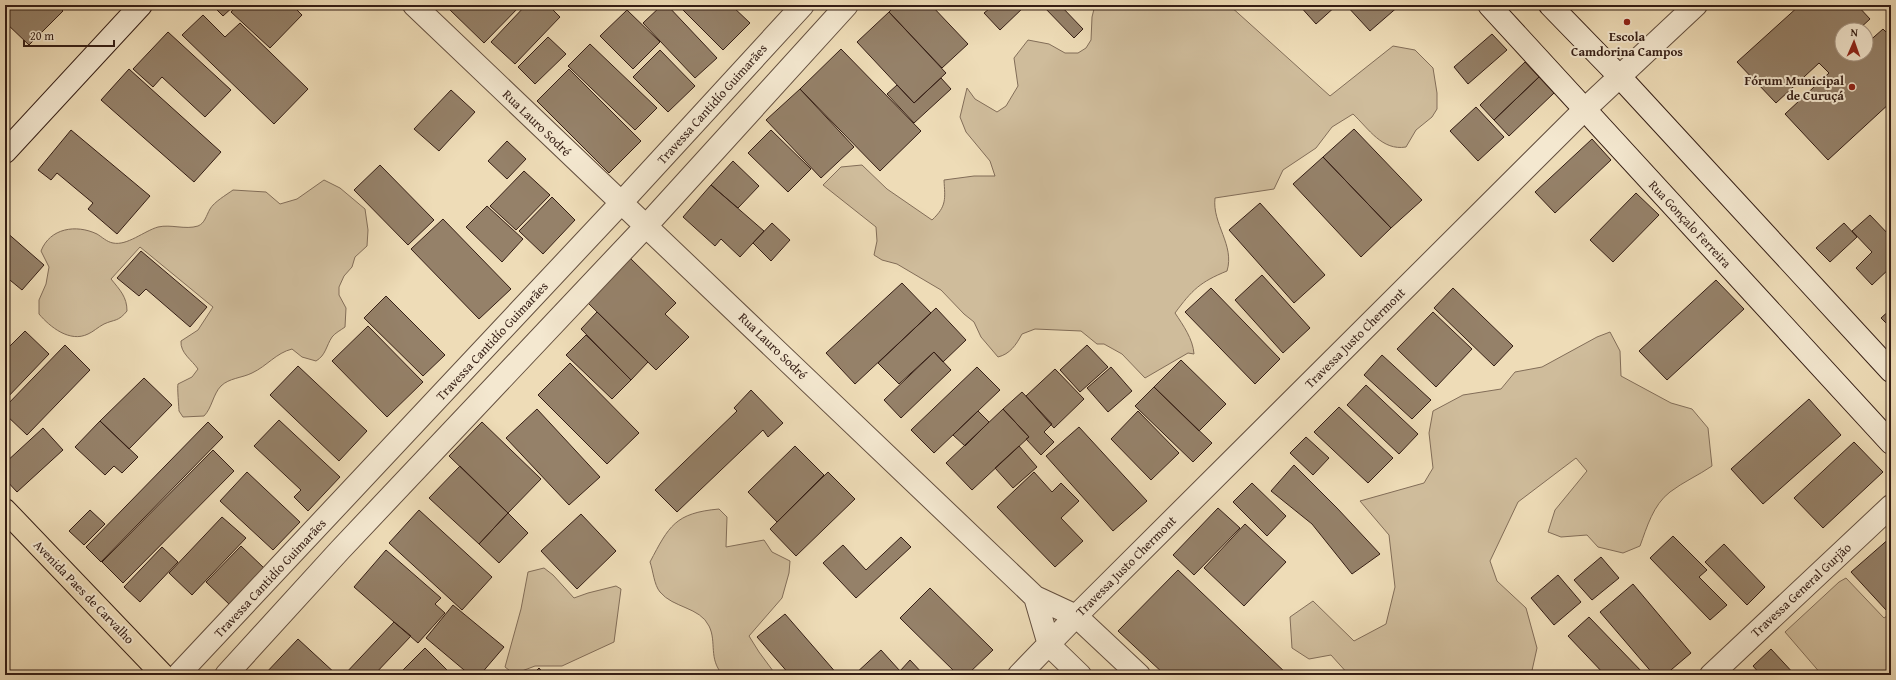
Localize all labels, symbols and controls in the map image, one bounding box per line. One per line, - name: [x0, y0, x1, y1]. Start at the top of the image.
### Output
- marker: Escola Camdorina Campos: [1622, 17, 1632, 27]
- scale bar: [24, 22, 114, 48]
- north arrow: [1834, 22, 1874, 62]
- text: N: [1850, 24, 1859, 40]
- text: 20 m: [30, 27, 54, 44]
- place label: Escola Camdorina Campos: [1571, 27, 1683, 61]
- street label: Travessa Cantidío Guimarães: [652, 39, 772, 169]
- place label: Fórum Municipal de Curuçá: [1744, 71, 1844, 105]
- marker: Fórum Municipal de Curuçá: [1847, 82, 1857, 92]
- street label: Rua Lauro Sodré: [498, 85, 576, 161]
- street label: Rua Gonçalo Ferreira: [1644, 176, 1736, 273]
- street label: Travessa Cantidío Guimarães: [432, 277, 552, 405]
- street label: Travessa Justo Chermont: [1300, 283, 1410, 393]
- street label: Rua Lauro Sodré: [734, 308, 812, 384]
- street label: Travessa Justo Chermont: [1071, 511, 1181, 621]
- street label: Travessa Cantidío Guimarães: [210, 514, 330, 642]
- street label: Avenida Paes de Carvalho: [29, 536, 139, 649]
- street label: Travessa General Gurjão: [1746, 538, 1856, 642]

